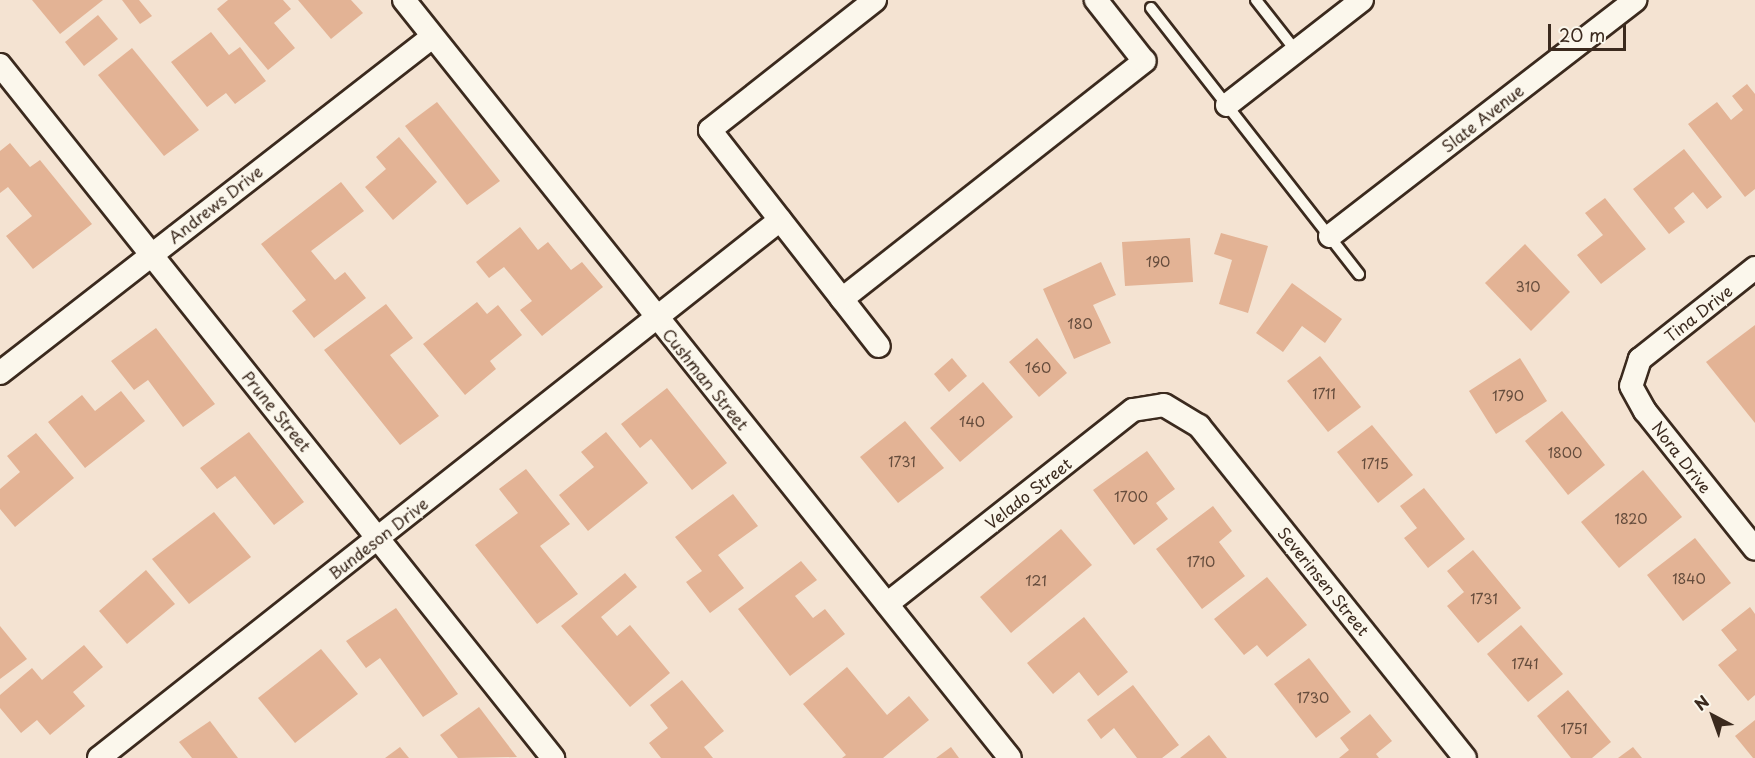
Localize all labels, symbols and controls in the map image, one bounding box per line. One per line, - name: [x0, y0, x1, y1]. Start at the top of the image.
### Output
- scale bar: [1551, 12, 1629, 50]
- text: 20 m: [1559, 21, 1605, 48]
- street label: Slate Avenue: [1437, 80, 1527, 156]
- street label: Andrews Drive: [164, 161, 266, 247]
- house number: 190: [1146, 254, 1170, 270]
- house number: 310: [1516, 279, 1540, 295]
- street label: Tina Drive: [1660, 281, 1736, 345]
- house number: 180: [1067, 316, 1093, 332]
- street label: Cushman Street: [659, 324, 753, 434]
- house number: 160: [1025, 360, 1051, 376]
- street label: Prune Street: [239, 367, 315, 455]
- house number: 1711: [1312, 386, 1336, 402]
- house number: 1790: [1492, 388, 1524, 404]
- house number: 140: [959, 414, 985, 430]
- street label: Nora Drive: [1648, 417, 1716, 497]
- house number: 1800: [1548, 445, 1582, 461]
- house number: 1731: [888, 454, 916, 470]
- street label: Velado Street: [981, 454, 1075, 532]
- house number: 1715: [1361, 456, 1389, 472]
- house number: 1700: [1114, 489, 1148, 505]
- street label: Bundeson Drive: [325, 494, 431, 582]
- house number: 1820: [1615, 511, 1647, 527]
- street label: Severinsen Street: [1274, 523, 1374, 639]
- house number: 1710: [1187, 554, 1215, 570]
- house number: 1840: [1672, 571, 1706, 587]
- house number: 121: [1025, 573, 1047, 589]
- house number: 1731: [1470, 591, 1498, 607]
- house number: 1741: [1511, 656, 1539, 672]
- north arrow: [1683, 686, 1743, 746]
- text: N: [1689, 689, 1714, 716]
- house number: 1730: [1297, 690, 1329, 706]
- house number: 1751: [1560, 721, 1588, 737]

